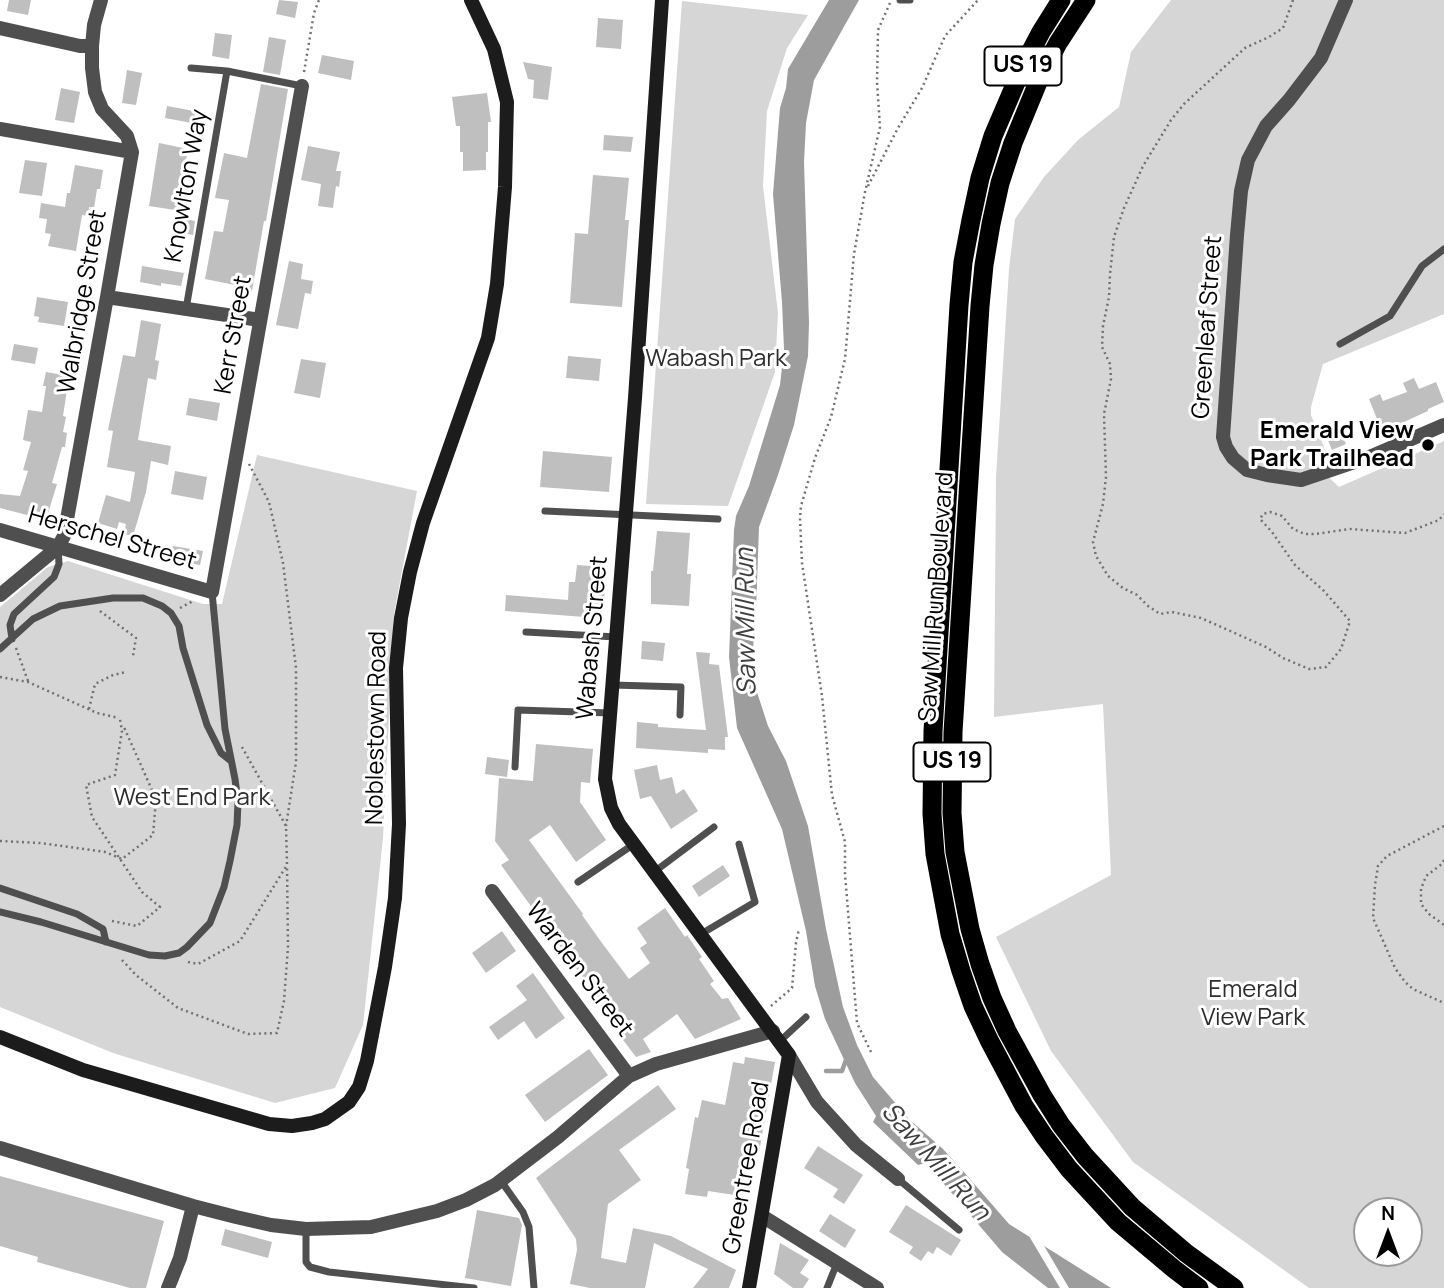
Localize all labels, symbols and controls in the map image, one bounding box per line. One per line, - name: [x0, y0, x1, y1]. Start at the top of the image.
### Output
- road number: US 19: [984, 46, 1062, 86]
- street label: Knowlton Way: [159, 107, 215, 265]
- street label: Walbridge Street: [53, 208, 113, 396]
- street label: Greenleaf Street: [1187, 234, 1229, 420]
- street label: Kerr Street: [209, 273, 259, 397]
- park label: Wabash Park: [645, 345, 787, 373]
- place label: Emerald View Park Trailhead: [1250, 417, 1414, 473]
- marker: Emerald View Park Trailhead: [1420, 437, 1436, 453]
- street label: Saw Mill Run Boulevard: [914, 471, 960, 723]
- street label: Herschel Street: [25, 501, 199, 577]
- water label: Saw Mill Run: [730, 548, 764, 696]
- street label: Wabash Street: [571, 555, 615, 721]
- street label: Noblestown Road: [361, 631, 393, 825]
- road number: US 19: [914, 742, 990, 782]
- park label: West End Park: [114, 784, 270, 812]
- street label: Warden Street: [519, 897, 639, 1043]
- park label: Emerald View Park: [1201, 976, 1305, 1032]
- street label: Greentree Road: [718, 1079, 776, 1257]
- water label: Saw Mill Run: [874, 1097, 996, 1227]
- north arrow: [1353, 1197, 1423, 1267]
- text: N: [1381, 1200, 1395, 1226]

